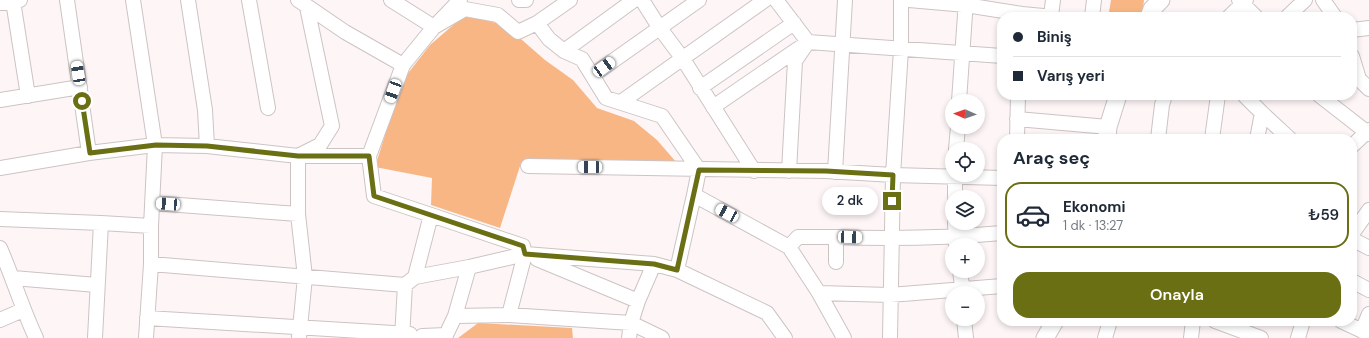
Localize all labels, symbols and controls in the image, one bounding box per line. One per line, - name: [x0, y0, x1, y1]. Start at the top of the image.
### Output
- text: Biniş: [1037, 27, 1072, 47]
- car: [591, 55, 617, 79]
- car: [70, 60, 86, 86]
- text: Varış yeri: [1037, 66, 1105, 86]
- car: [383, 78, 403, 104]
- route start: [73, 92, 91, 110]
- north arrow: [945, 94, 985, 134]
- map controls: [945, 94, 985, 326]
- button: locate: [945, 142, 985, 182]
- text: Araç seç: [1013, 146, 1090, 170]
- car: [578, 161, 602, 173]
- callout: 2 dk: [822, 187, 878, 215]
- button: layers: [945, 190, 985, 230]
- text: 2 dk: [837, 192, 863, 209]
- route end: [883, 192, 901, 210]
- car: [156, 197, 180, 211]
- icon: car: [1015, 197, 1051, 233]
- text: Ekonomi: [1063, 197, 1125, 217]
- car: [714, 202, 740, 224]
- text: ₺59: [1308, 205, 1339, 225]
- text: 1 dk · 13:27: [1063, 217, 1123, 234]
- car: [838, 231, 862, 243]
- button: +: [945, 238, 985, 278]
- button: Onayla: [1013, 272, 1341, 318]
- button: −: [945, 286, 985, 326]

